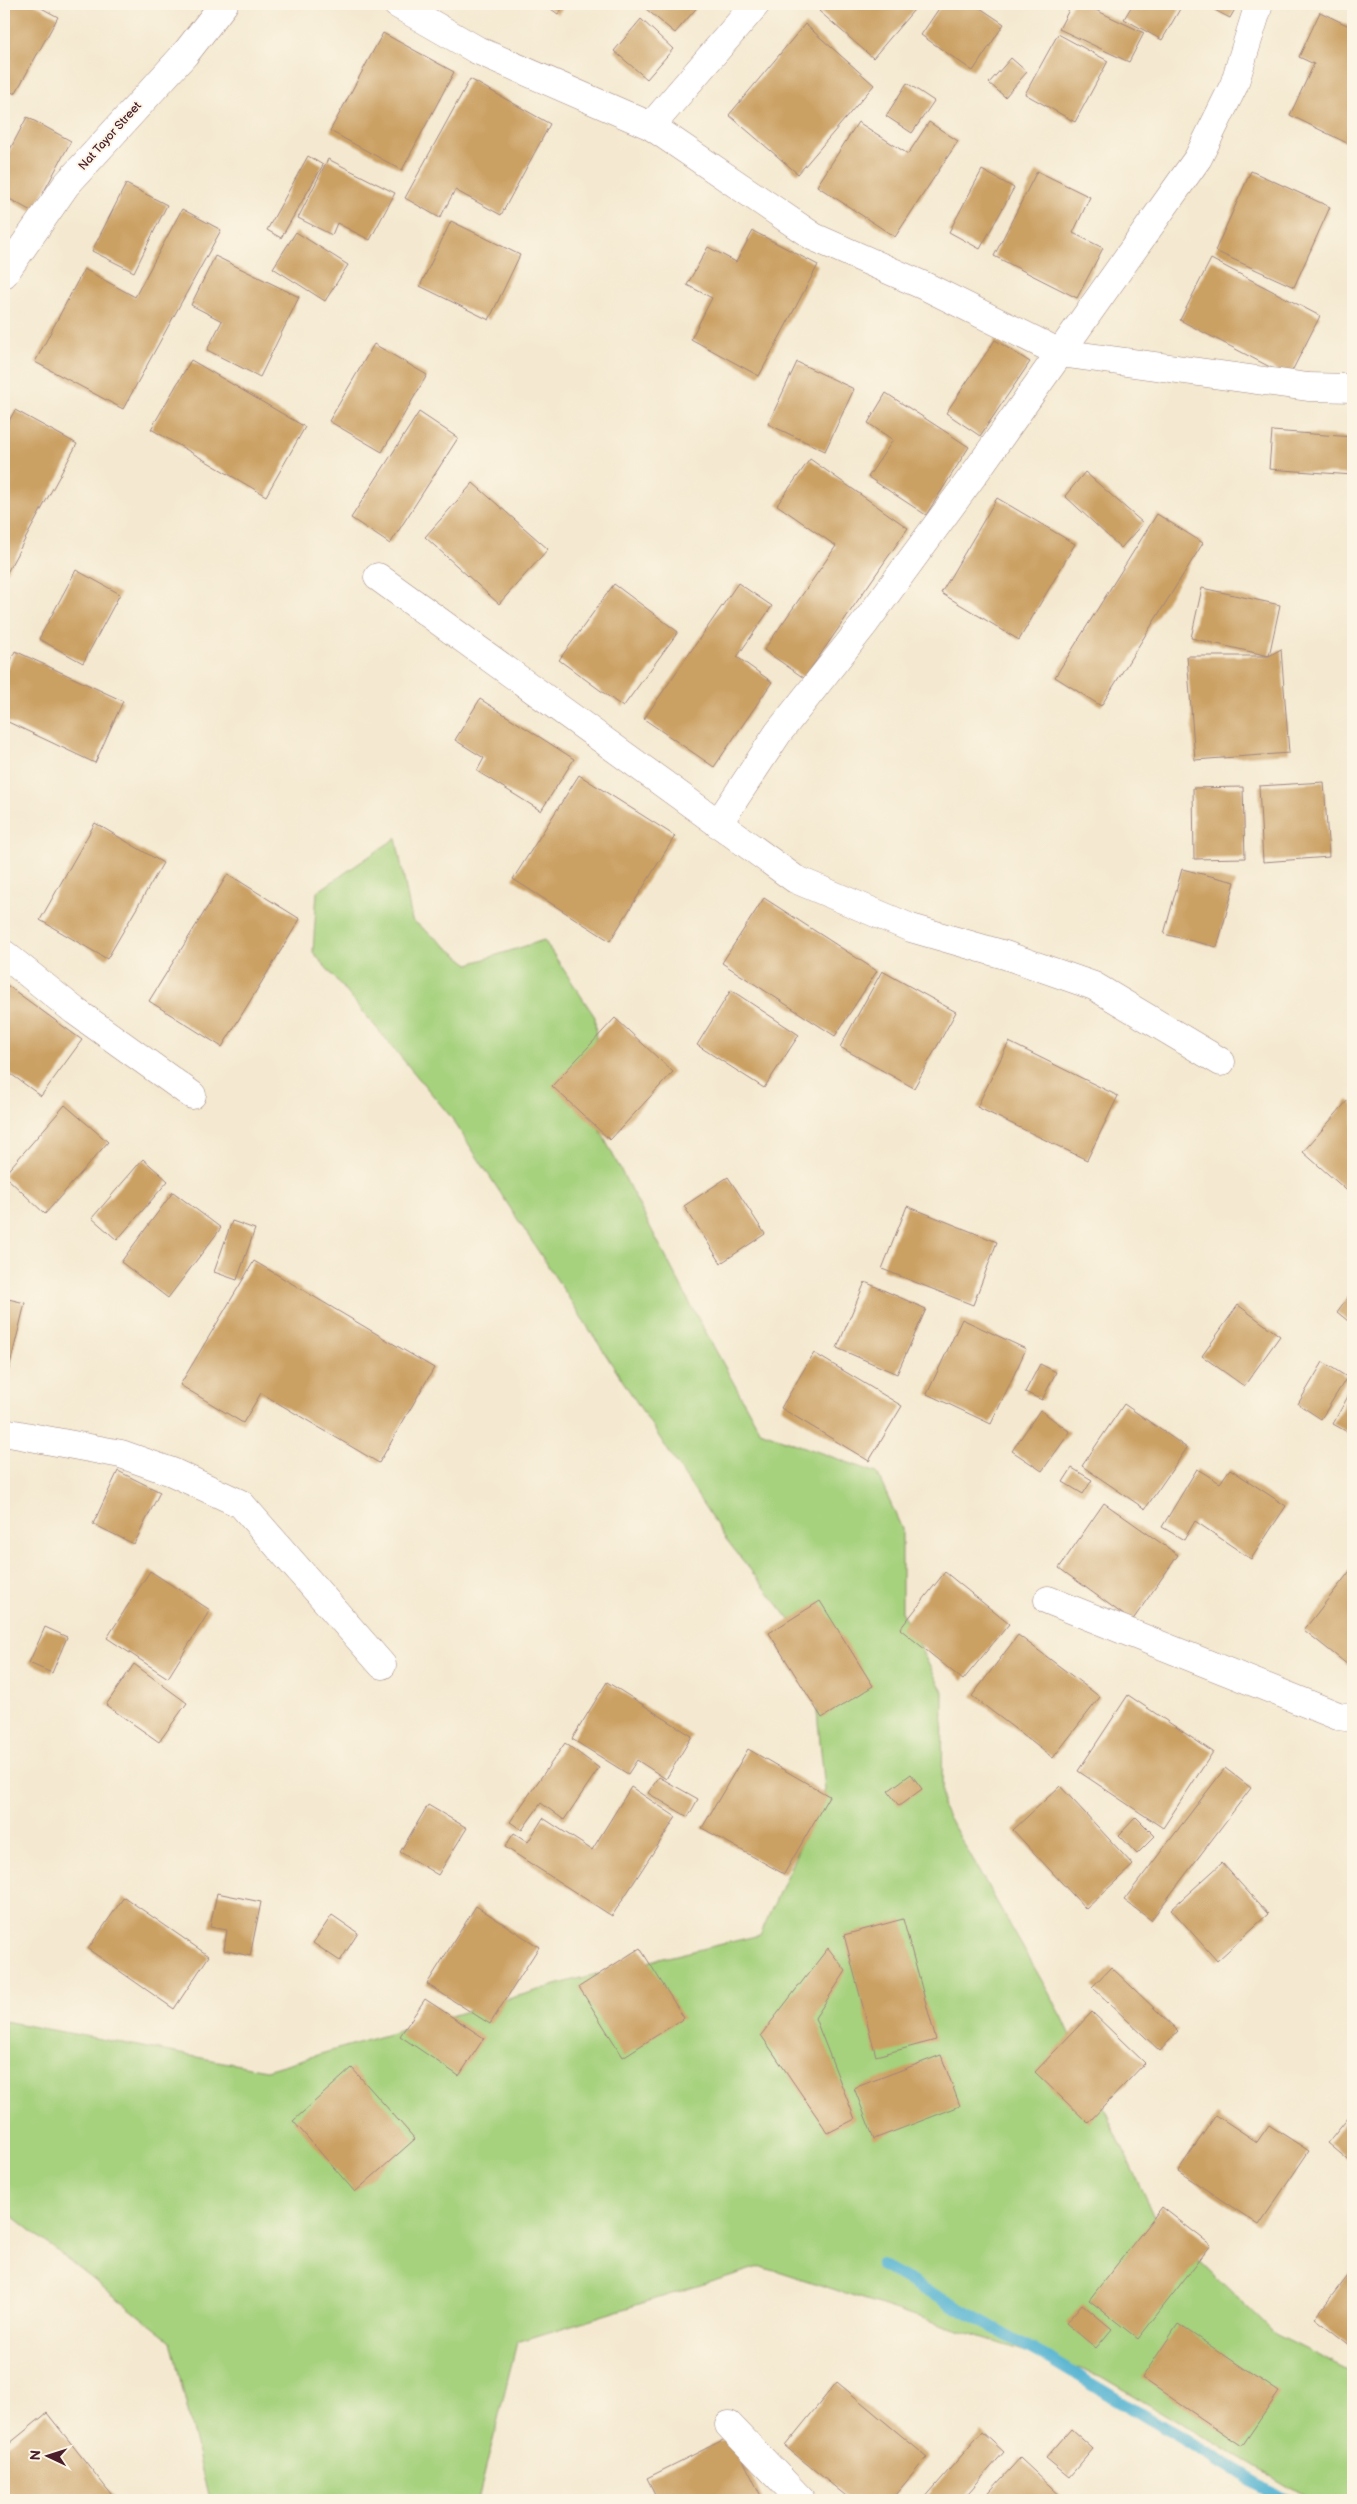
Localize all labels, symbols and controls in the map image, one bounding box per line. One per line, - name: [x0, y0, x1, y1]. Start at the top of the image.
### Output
- street label: Nat Tayor Street: [75, 98, 145, 173]
- north arrow: [22, 2432, 72, 2482]
- text: N: [27, 2449, 44, 2461]

